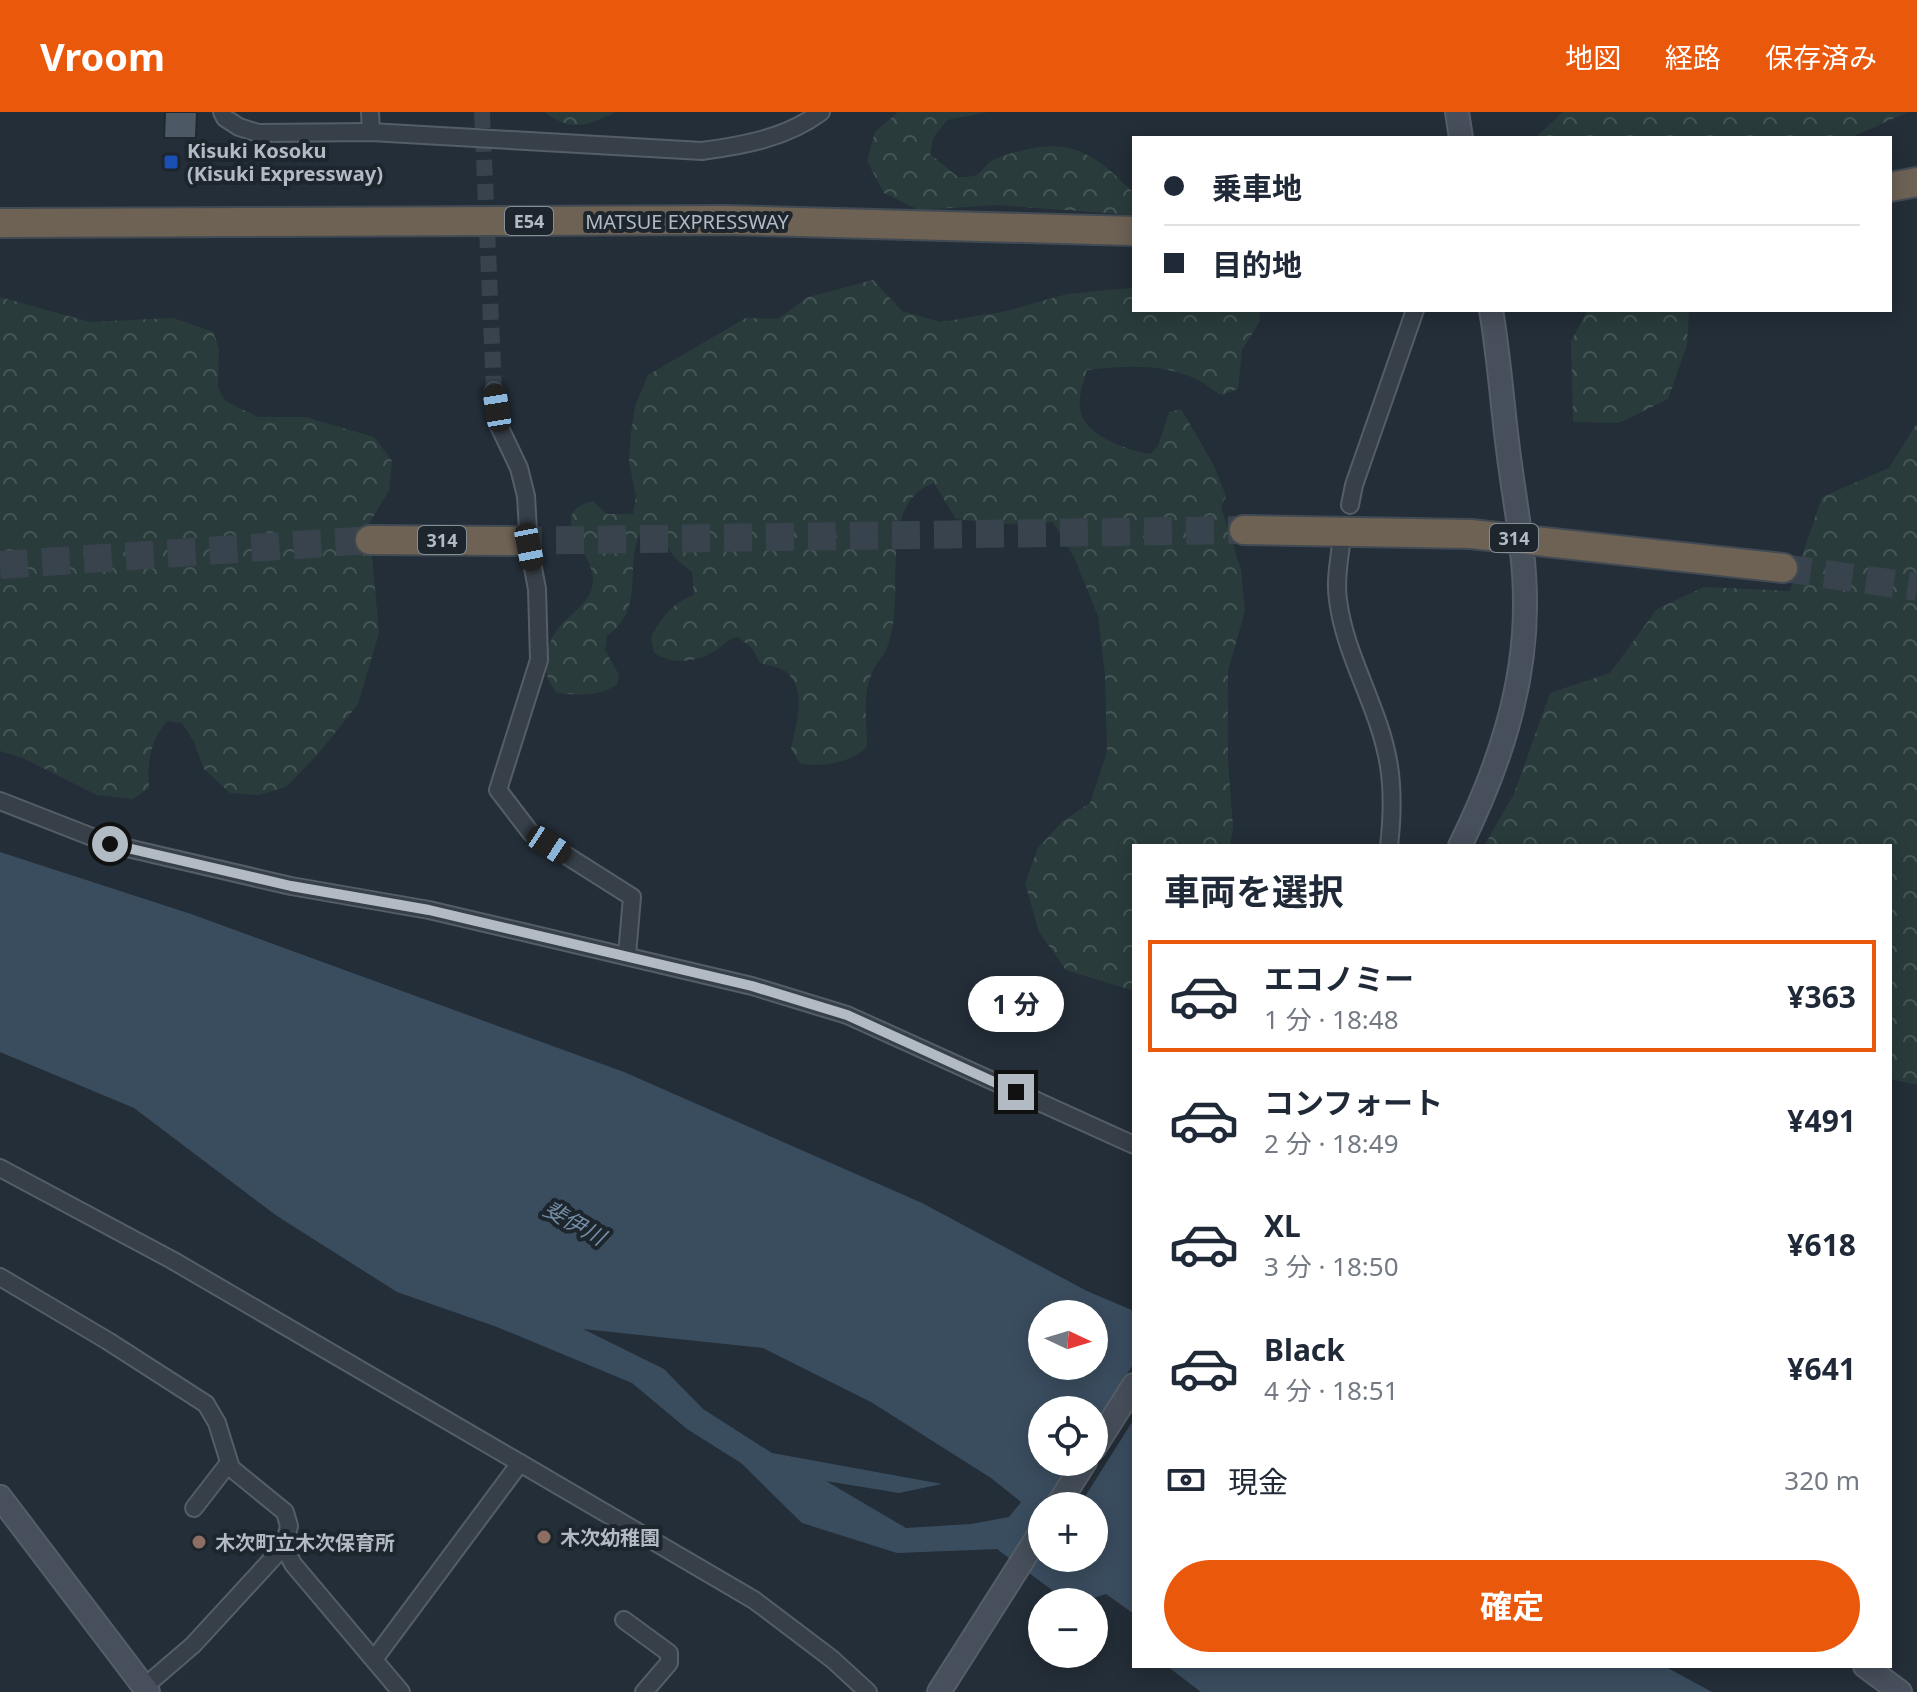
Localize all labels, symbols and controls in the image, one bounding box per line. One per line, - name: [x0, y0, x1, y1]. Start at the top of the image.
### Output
- text: Vroom: [40, 30, 165, 82]
- text: 地図: [1565, 38, 1621, 76]
- text: 経路: [1665, 38, 1721, 76]
- text: 保存済み: [1765, 38, 1877, 76]
- place label: Kisuki Kosoku (Kisuki Expressway): [187, 137, 383, 187]
- marker: Kisuki Kosoku (Kisuki Expressway): [162, 153, 180, 171]
- text: 乗車地: [1212, 167, 1302, 208]
- road number: E54: [505, 207, 553, 235]
- street label: MATSUE EXPRESSWAY: [585, 208, 790, 235]
- text: 目的地: [1212, 244, 1302, 285]
- car: [481, 382, 513, 434]
- car: [513, 521, 545, 573]
- road number: 314: [1490, 524, 1538, 552]
- road number: 314: [418, 526, 466, 554]
- car: [522, 822, 576, 868]
- route start: [92, 826, 128, 862]
- text: 車両を選択: [1164, 867, 1344, 916]
- text: エコノミー: [1264, 958, 1414, 999]
- icon: car: [1168, 960, 1240, 1032]
- callout: 1 分: [968, 976, 1064, 1032]
- text: ¥363: [1787, 976, 1856, 1017]
- text: 1 分: [992, 986, 1040, 1022]
- text: 1 分 · 18:48: [1264, 1001, 1399, 1037]
- route end: [998, 1074, 1034, 1110]
- text: コンフォート: [1264, 1082, 1443, 1123]
- icon: car: [1168, 1084, 1240, 1156]
- text: ¥491: [1787, 1100, 1856, 1141]
- text: 2 分 · 18:49: [1264, 1125, 1399, 1161]
- water label: 斐伊川: [539, 1193, 613, 1252]
- text: XL: [1264, 1205, 1301, 1246]
- icon: car: [1168, 1208, 1240, 1280]
- text: ¥618: [1787, 1224, 1856, 1265]
- text: 3 分 · 18:50: [1264, 1248, 1399, 1284]
- north arrow: [1028, 1300, 1108, 1380]
- map controls: [1028, 1300, 1108, 1668]
- text: Black: [1264, 1329, 1345, 1370]
- icon: car: [1168, 1332, 1240, 1404]
- text: ¥641: [1787, 1348, 1856, 1389]
- text: 4 分 · 18:51: [1264, 1372, 1399, 1408]
- button: locate: [1028, 1396, 1108, 1476]
- icon: cash: [1164, 1458, 1208, 1502]
- text: 現金: [1228, 1461, 1288, 1502]
- text: 320 m: [1784, 1462, 1860, 1498]
- button: +: [1028, 1492, 1108, 1572]
- place label: 木次幼稚園: [560, 1524, 660, 1551]
- marker: 木次幼稚園: [535, 1528, 553, 1546]
- place label: 木次町立木次保育所: [215, 1529, 395, 1556]
- marker: 木次町立木次保育所: [190, 1533, 208, 1551]
- button: 確定: [1164, 1560, 1860, 1652]
- button: −: [1028, 1588, 1108, 1668]

